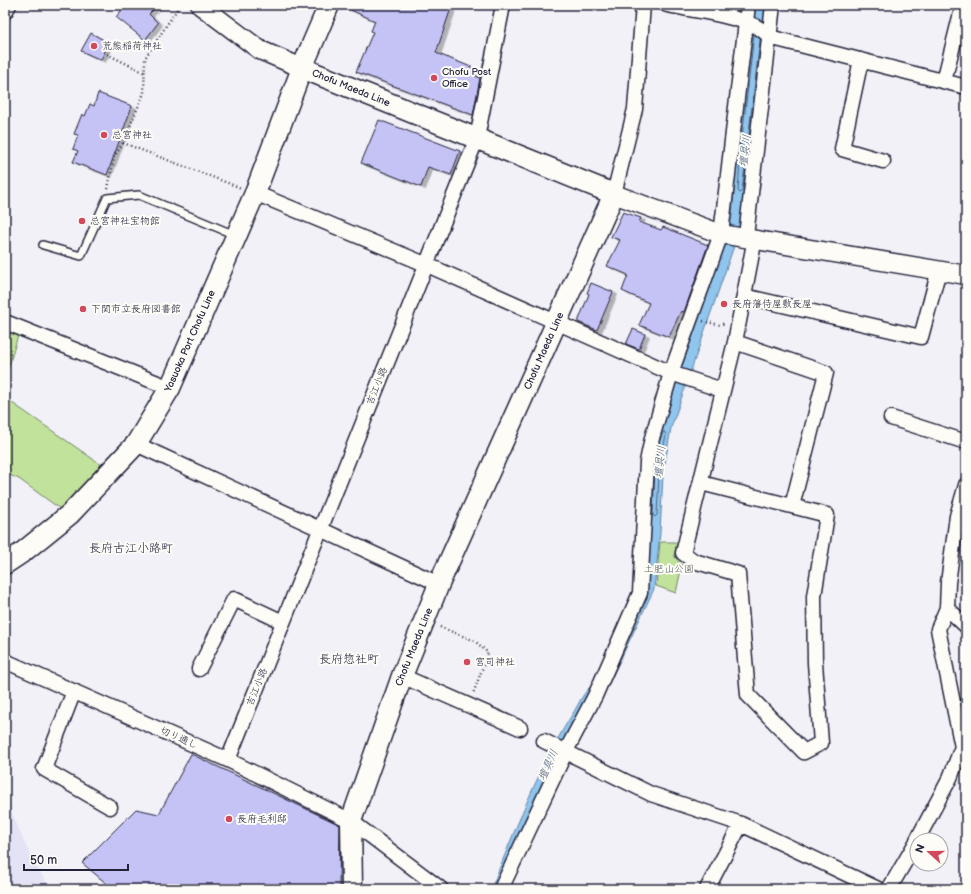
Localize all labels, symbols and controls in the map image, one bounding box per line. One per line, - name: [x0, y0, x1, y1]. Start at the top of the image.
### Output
- place label: 荒熊稲荷神社: [102, 40, 162, 52]
- marker: 荒熊稲荷神社: [89, 41, 99, 51]
- place label: Chofu Post Office: [442, 66, 491, 90]
- street label: Chofu Maeda Line: [310, 67, 392, 109]
- marker: Chofu Post Office: [429, 73, 439, 83]
- place label: 忌宮神社: [112, 129, 152, 141]
- marker: 忌宮神社: [99, 130, 109, 140]
- water label: 壇具川: [737, 134, 753, 168]
- place label: 忌宮神社宝物館: [90, 215, 160, 227]
- marker: 忌宮神社宝物館: [77, 216, 87, 226]
- street label: Yasuoka Port Chofu Line: [162, 288, 218, 395]
- place label: 長府藩侍屋敷長屋: [732, 298, 812, 310]
- marker: 長府藩侍屋敷長屋: [719, 299, 729, 309]
- place label: 下関市立長府図書館: [91, 303, 181, 315]
- marker: 下関市立長府図書館: [78, 304, 88, 314]
- street label: Chofu Maeda Line: [522, 310, 566, 392]
- street label: 吉江小路: [364, 365, 390, 407]
- water label: 壇具川: [652, 445, 668, 479]
- district label: 長府古江小路町: [89, 541, 173, 556]
- park label: 土肥山公園: [644, 563, 694, 575]
- street label: Chofu Maeda Line: [393, 606, 435, 688]
- district label: 長府惣社町: [319, 652, 379, 667]
- place label: 宮司神社: [475, 656, 515, 668]
- marker: 宮司神社: [462, 657, 472, 667]
- street label: 吉江小路: [244, 666, 270, 708]
- street label: 切り通し: [158, 724, 200, 752]
- water label: 壇具川: [535, 747, 561, 783]
- place label: 長府毛利邸: [237, 813, 287, 825]
- marker: 長府毛利邸: [224, 814, 234, 824]
- north arrow: [909, 832, 949, 872]
- text: N: [913, 842, 928, 855]
- scale bar: [24, 846, 128, 872]
- text: 50 m: [30, 853, 57, 868]

